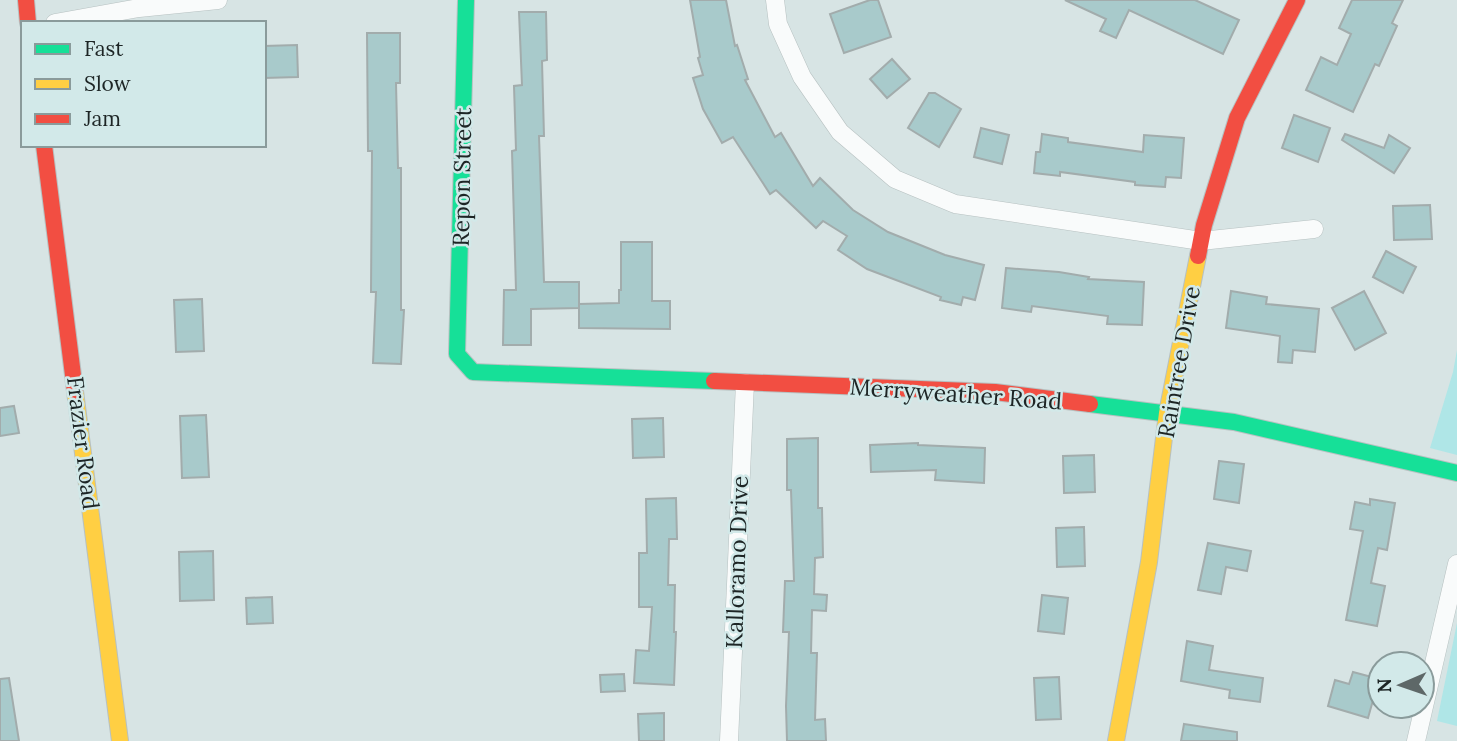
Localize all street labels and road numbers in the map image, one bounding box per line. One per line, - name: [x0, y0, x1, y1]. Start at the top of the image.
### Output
- street label: Repon Street: [446, 107, 477, 247]
- street label: Raintree Drive: [1151, 284, 1206, 440]
- street label: Merryweather Road: [849, 372, 1063, 415]
- street label: Frazier Road: [61, 375, 106, 511]
- street label: Kalloramo Drive: [719, 475, 754, 649]

